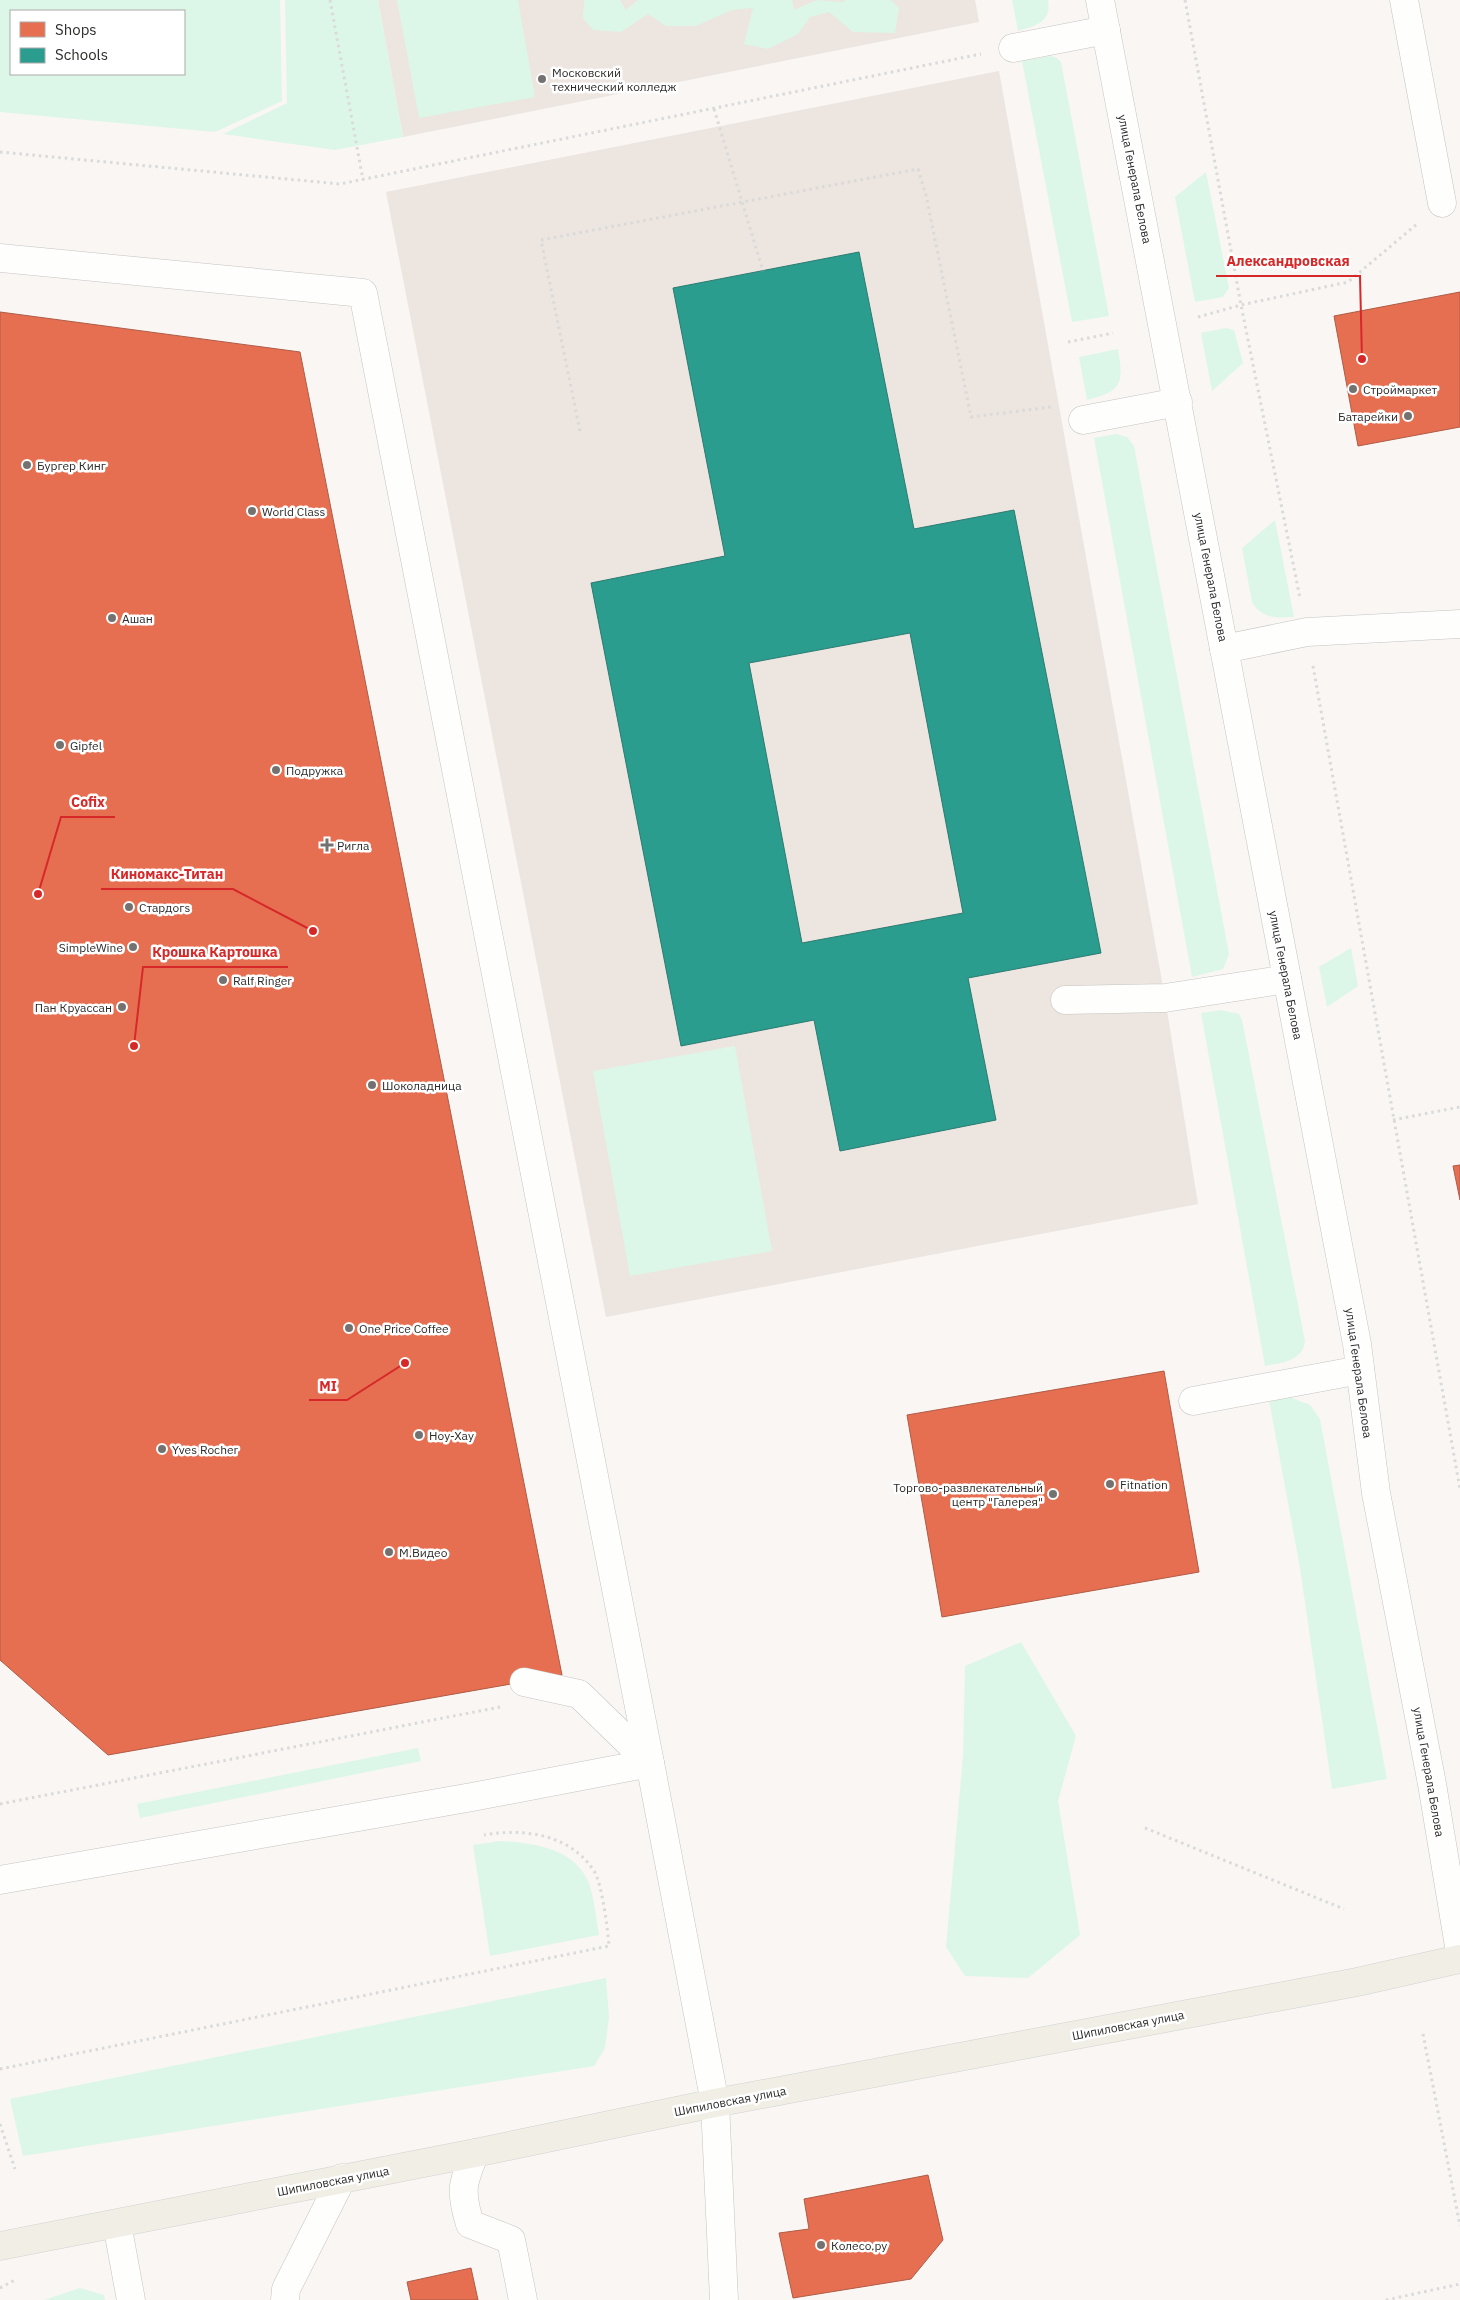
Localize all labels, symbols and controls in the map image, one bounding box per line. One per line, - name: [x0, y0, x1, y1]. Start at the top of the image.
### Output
- legend: [10, 10, 185, 75]
- text: Shops: [55, 20, 97, 39]
- text: Schools: [55, 45, 108, 64]
- place label: Московский технический колледж: [552, 65, 676, 94]
- marker: Московский технический колледж: [536, 73, 548, 85]
- street label: улица Генерала Белова: [1115, 113, 1155, 245]
- callout: Александровская: [1216, 247, 1360, 276]
- text: Александровская: [1226, 252, 1350, 270]
- place label: Строймаркет: [1363, 382, 1437, 397]
- marker: Строймаркет: [1347, 383, 1359, 395]
- place label: Батарейки: [1338, 409, 1398, 424]
- marker: Батарейки: [1402, 410, 1414, 422]
- place label: Бургер Кинг: [37, 458, 106, 473]
- marker: Бургер Кинг: [21, 459, 33, 471]
- place label: World Class: [262, 504, 326, 519]
- marker: World Class: [246, 505, 258, 517]
- street label: улица Генерала Белова: [1191, 511, 1231, 643]
- place label: Ашан: [122, 611, 153, 626]
- marker: Ашан: [106, 612, 118, 624]
- place label: Gipfel: [70, 738, 102, 753]
- marker: Gipfel: [54, 739, 66, 751]
- place label: Подружка: [286, 763, 344, 778]
- marker: Подружка: [270, 764, 282, 776]
- callout: Cofix: [61, 788, 115, 817]
- text: Cofix: [71, 793, 105, 811]
- place label: Ригла: [337, 838, 370, 853]
- marker: Ригла: [321, 839, 333, 851]
- callout: Киномакс-Титан: [101, 860, 233, 889]
- text: Киномакс-Титан: [111, 865, 223, 883]
- place label: Стардогs: [139, 900, 190, 915]
- marker: Стардогs: [123, 901, 135, 913]
- street label: улица Генерала Белова: [1266, 909, 1306, 1041]
- callout: Крошка Картошка: [143, 938, 288, 967]
- place label: SimpleWine: [59, 940, 123, 955]
- marker: SimpleWine: [127, 941, 139, 953]
- text: Крошка Картошка: [152, 943, 278, 961]
- place label: Ralf Ringer: [233, 973, 292, 988]
- marker: Ralf Ringer: [217, 974, 229, 986]
- place label: Пан Круассан: [35, 1000, 112, 1015]
- marker: Пан Круассан: [116, 1001, 128, 1013]
- place label: Шоколадница: [382, 1078, 462, 1093]
- marker: Шоколадница: [366, 1079, 378, 1091]
- street label: улица Генерала Белова: [1342, 1307, 1376, 1440]
- place label: One Price Coffee: [359, 1321, 449, 1336]
- marker: One Price Coffee: [343, 1322, 355, 1334]
- callout: MI: [309, 1371, 347, 1400]
- text: MI: [319, 1377, 337, 1395]
- place label: Ноу-Хау: [429, 1428, 474, 1443]
- marker: Ноу-Хау: [413, 1429, 425, 1441]
- place label: Yves Rocher: [172, 1442, 239, 1457]
- marker: Yves Rocher: [156, 1443, 168, 1455]
- place label: Fitnation: [1120, 1477, 1168, 1492]
- marker: Fitnation: [1104, 1478, 1116, 1490]
- place label: Торгово-развлекательный центр "Галерея": [893, 1480, 1043, 1509]
- marker: Торгово-развлекательный центр "Галерея": [1047, 1488, 1059, 1500]
- place label: М.Видео: [399, 1545, 448, 1560]
- marker: М.Видео: [383, 1546, 395, 1558]
- street label: улица Генерала Белова: [1410, 1706, 1448, 1839]
- street label: Шипиловская улица: [1071, 2007, 1186, 2043]
- street label: Шипиловская улица: [673, 2083, 788, 2119]
- street label: Шипиловская улица: [276, 2163, 391, 2199]
- place label: Колесо.ру: [831, 2238, 887, 2253]
- marker: Колесо.ру: [815, 2239, 827, 2251]

